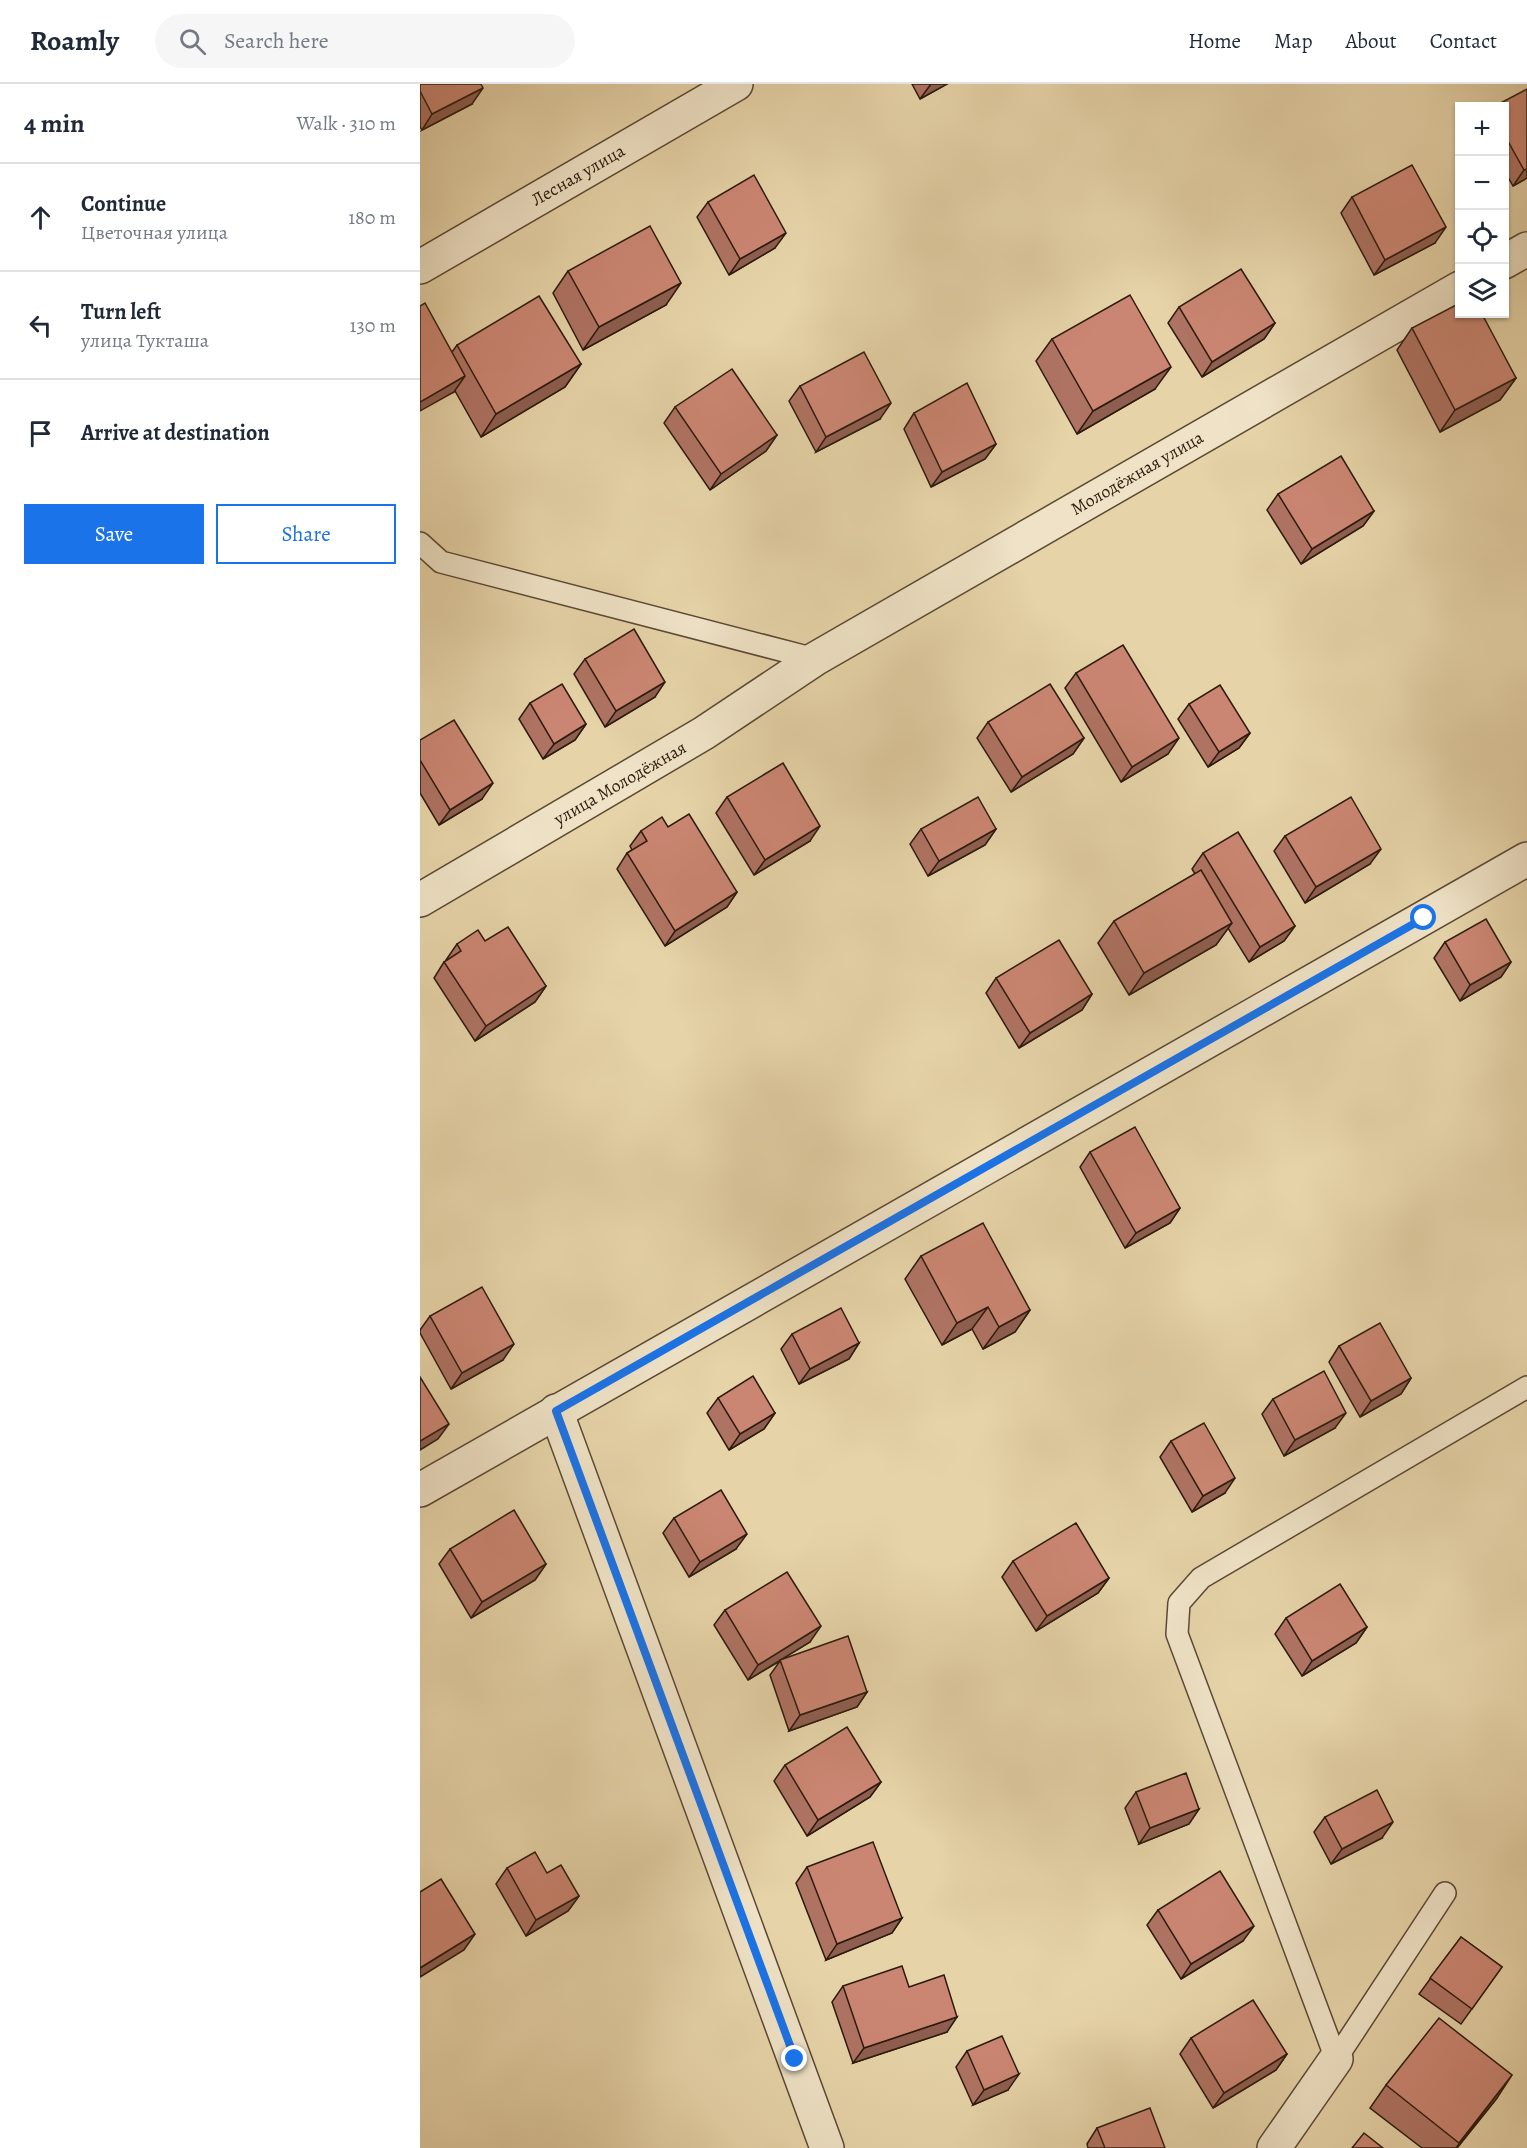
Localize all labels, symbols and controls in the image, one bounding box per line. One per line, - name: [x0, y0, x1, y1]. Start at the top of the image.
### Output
- search box: [155, 14, 575, 68]
- text: Roamly: [30, 22, 119, 60]
- icon: search: [176, 25, 209, 58]
- text: Search here: [224, 26, 329, 56]
- text: Home: [1188, 27, 1241, 55]
- text: Map: [1274, 27, 1312, 55]
- text: About: [1345, 27, 1397, 55]
- text: Contact: [1430, 27, 1497, 55]
- map controls: [1455, 102, 1509, 318]
- button: +: [1455, 102, 1509, 156]
- text: 4 min: [24, 106, 85, 141]
- text: Walk · 310 m: [297, 110, 396, 137]
- street label: Лесная улица: [527, 138, 630, 211]
- button: −: [1455, 156, 1509, 210]
- text: Continue: [81, 189, 166, 219]
- icon: ahead: [24, 201, 57, 234]
- text: 180 m: [348, 204, 396, 231]
- button: locate: [1455, 210, 1509, 264]
- text: Цветочная улица: [81, 219, 228, 246]
- button: layers: [1455, 264, 1509, 318]
- text: Turn left: [81, 297, 161, 327]
- icon: left: [24, 309, 57, 342]
- text: 130 m: [350, 312, 396, 339]
- text: улица Тукташа: [81, 327, 209, 354]
- icon: arrive: [24, 417, 57, 450]
- text: Arrive at destination: [81, 418, 270, 448]
- street label: Молодёжная улица: [1066, 425, 1208, 521]
- button: Save: [24, 504, 204, 564]
- button: Share: [216, 504, 396, 564]
- street label: улица Молодёжная: [549, 735, 691, 831]
- route start: [1410, 904, 1436, 930]
- route end: [781, 2045, 807, 2071]

